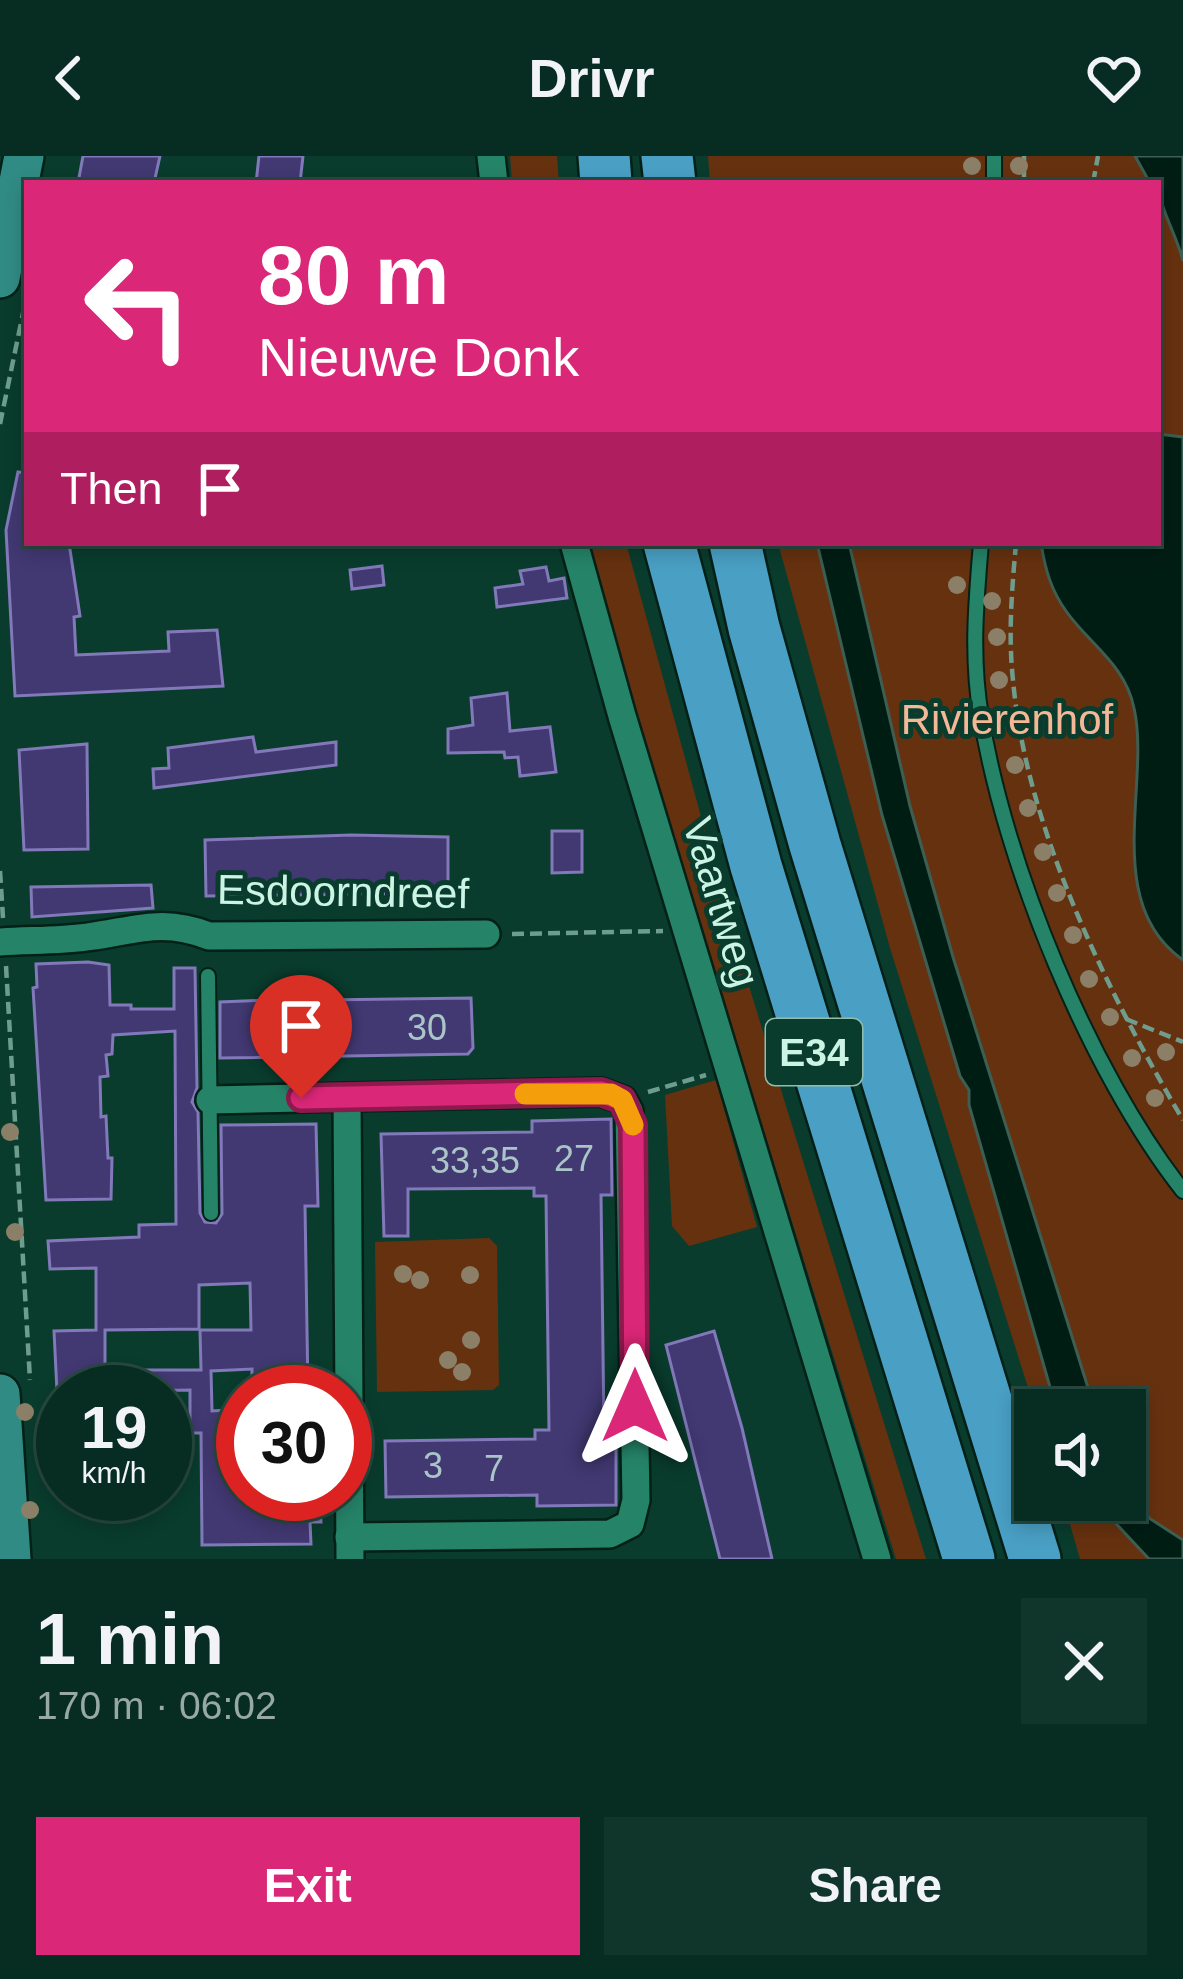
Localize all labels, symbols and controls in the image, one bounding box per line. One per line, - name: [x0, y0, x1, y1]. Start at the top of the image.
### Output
- icon: back: [36, 45, 102, 111]
- icon: heart: [1081, 45, 1147, 111]
- text: Drivr: [528, 48, 655, 108]
- icon: left: [60, 228, 216, 384]
- text: 80 m: [258, 228, 449, 322]
- text: Nieuwe Donk: [258, 327, 579, 387]
- icon: arrive: [187, 456, 253, 522]
- text: Then: [60, 463, 163, 514]
- park label: Rivierenhof: [901, 696, 1114, 743]
- street label: Vaartweg: [674, 812, 769, 992]
- street label: Esdoorndreef: [217, 866, 470, 917]
- pin: [250, 975, 352, 1098]
- icon: arrive: [268, 993, 334, 1059]
- house number: 30: [407, 1007, 447, 1048]
- road number: E34: [766, 1019, 862, 1085]
- house number: 27: [554, 1138, 594, 1179]
- house number: 33,35: [430, 1140, 520, 1181]
- position arrow: [572, 1343, 698, 1469]
- speed limit sign: 30: [216, 1365, 372, 1521]
- map controls: [1014, 1389, 1146, 1521]
- button: sound: [1014, 1389, 1146, 1521]
- text: 19: [81, 1394, 147, 1461]
- house number: 3: [423, 1445, 443, 1486]
- house number: 7: [484, 1448, 504, 1489]
- text: km/h: [81, 1456, 147, 1489]
- button: close: [1021, 1598, 1147, 1724]
- text: 1 min: [36, 1599, 224, 1679]
- text: 170 m · 06:02: [36, 1684, 277, 1727]
- button: Exit: [36, 1817, 580, 1955]
- button: Share: [604, 1817, 1147, 1955]

